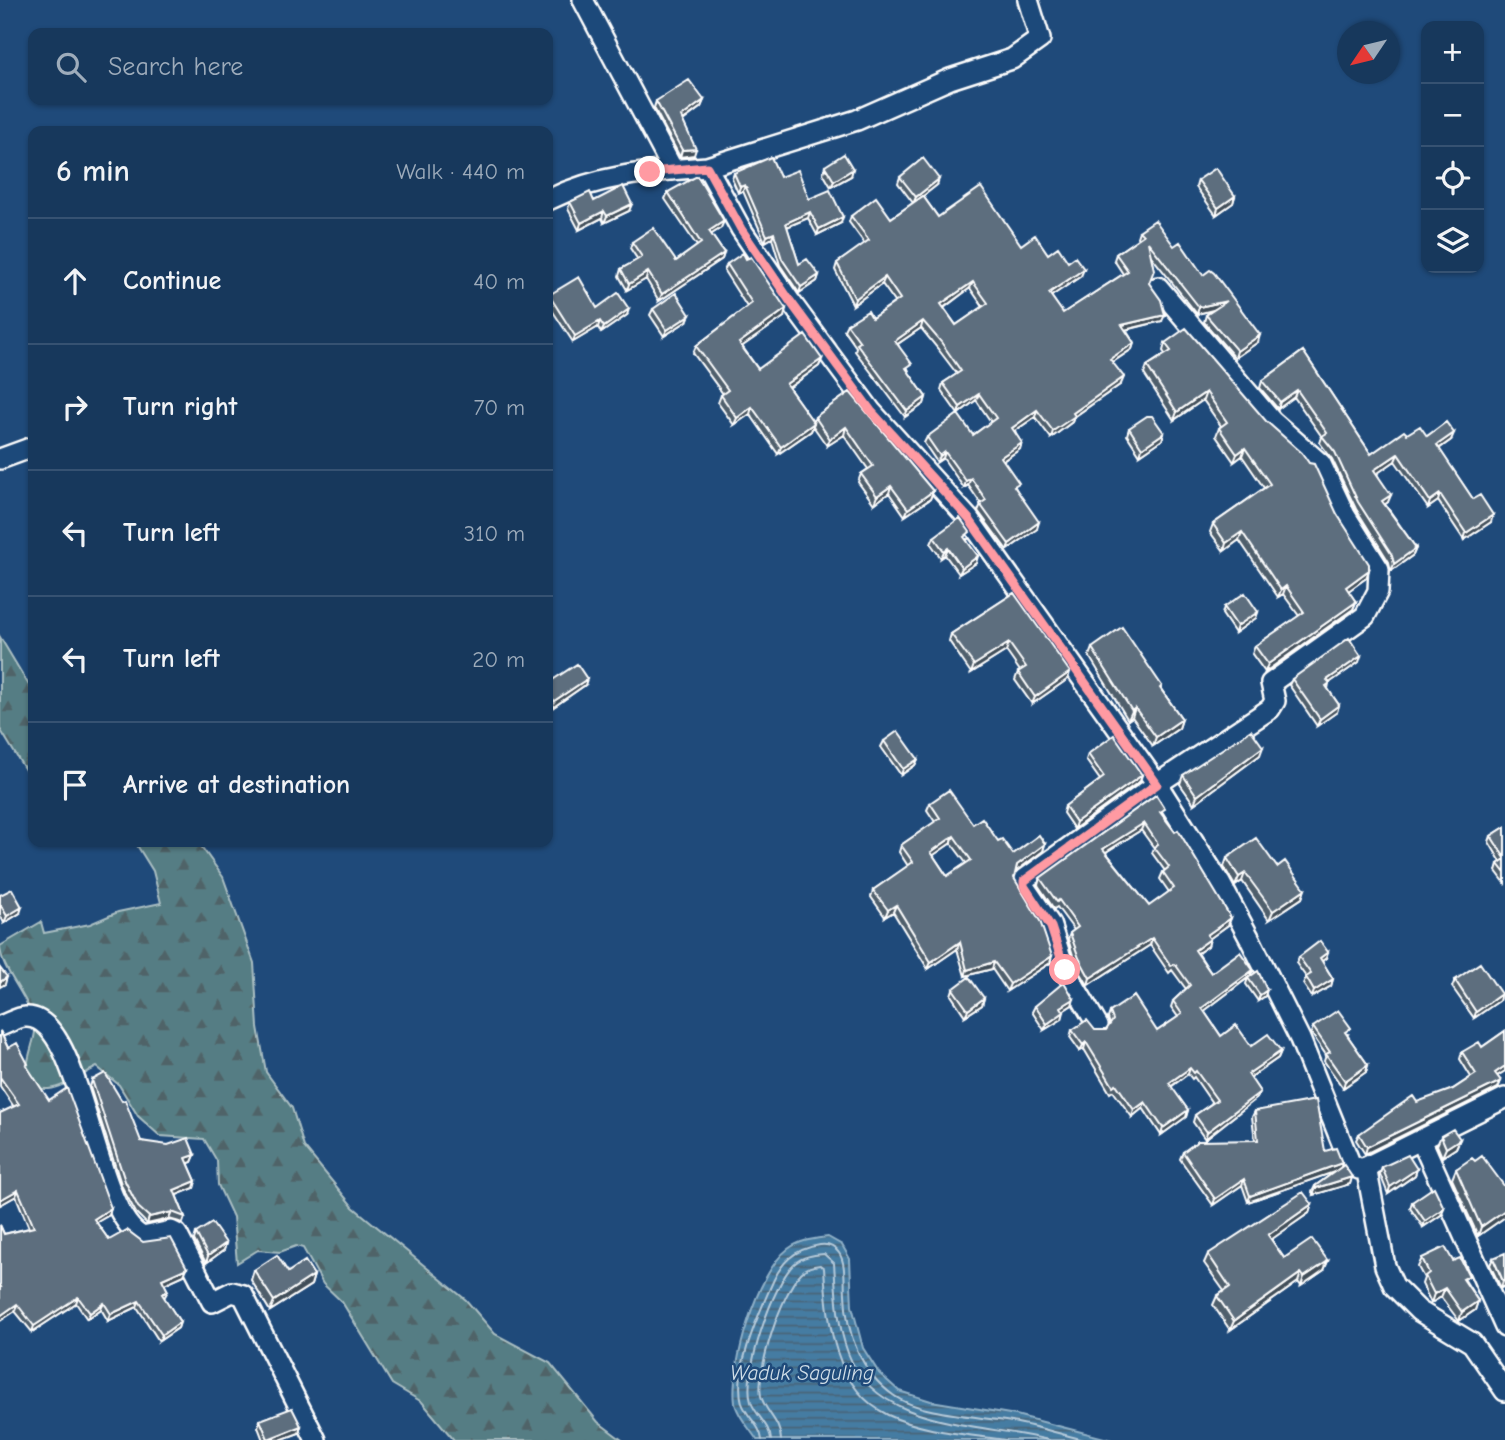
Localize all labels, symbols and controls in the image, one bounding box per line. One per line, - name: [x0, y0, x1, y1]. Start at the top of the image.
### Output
- north arrow: [1337, 21, 1400, 84]
- map controls: [1421, 21, 1484, 273]
- button: +: [1421, 21, 1484, 84]
- search box: [28, 28, 553, 105]
- icon: search: [52, 48, 90, 86]
- text: Search here: [108, 52, 243, 82]
- button: −: [1421, 84, 1484, 147]
- button: locate: [1421, 147, 1484, 210]
- text: 6 min: [56, 154, 130, 189]
- route end: [634, 156, 665, 187]
- text: Walk · 440 m: [396, 158, 525, 185]
- button: layers: [1421, 210, 1484, 273]
- icon: ahead: [56, 262, 94, 300]
- text: Continue: [123, 266, 221, 296]
- text: 40 m: [473, 268, 525, 295]
- icon: right: [56, 388, 94, 426]
- text: Turn right: [123, 392, 237, 422]
- text: 70 m: [473, 394, 525, 421]
- icon: left: [56, 514, 94, 552]
- text: Turn left: [123, 518, 220, 548]
- text: 310 m: [464, 520, 525, 547]
- icon: left: [56, 640, 94, 678]
- text: Turn left: [123, 644, 220, 674]
- text: 20 m: [472, 646, 525, 673]
- icon: arrive: [56, 766, 94, 804]
- text: Arrive at destination: [123, 770, 350, 800]
- route start: [1049, 954, 1080, 985]
- water label: Waduk Saguling: [730, 1361, 874, 1385]

